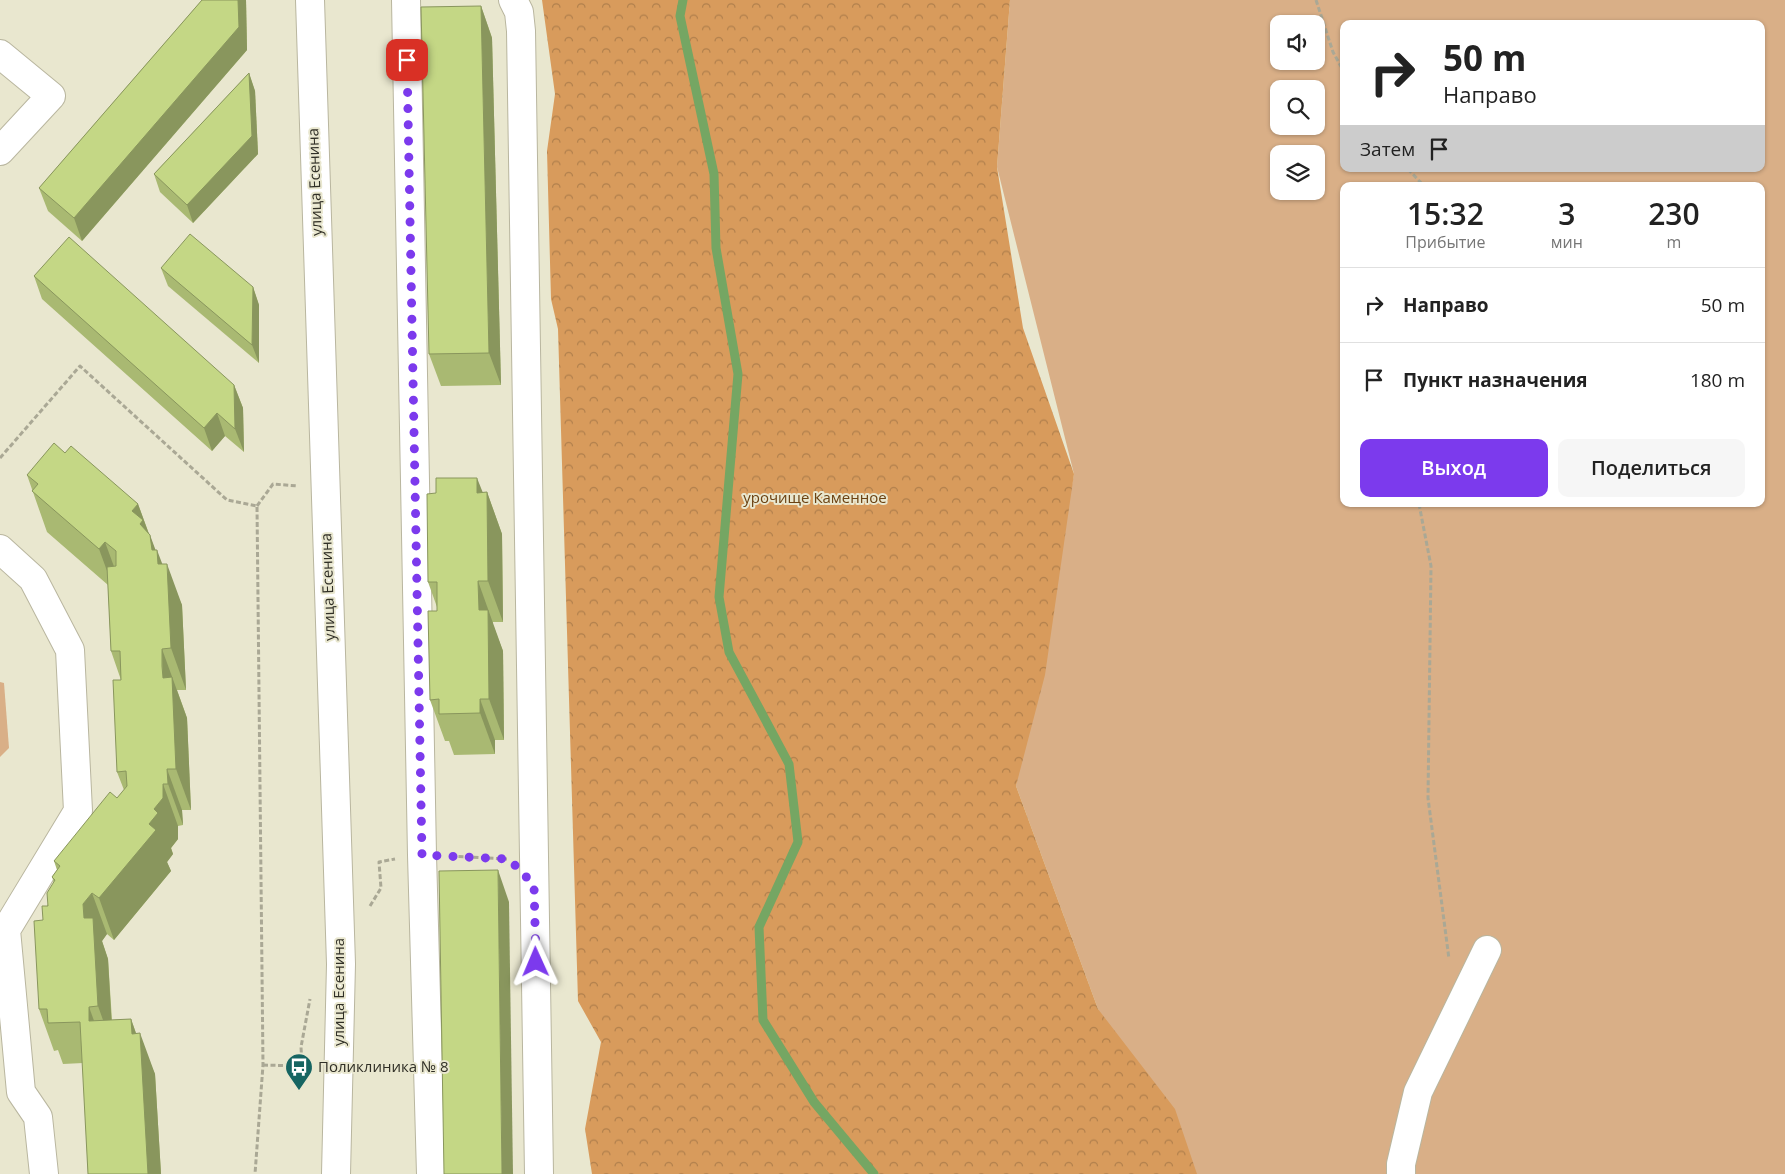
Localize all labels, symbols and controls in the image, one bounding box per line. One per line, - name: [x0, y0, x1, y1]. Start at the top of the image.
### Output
- map controls: [1270, 15, 1325, 200]
- button: sound: [1270, 15, 1325, 70]
- text: 50 m: [1443, 34, 1526, 81]
- pin: [386, 39, 428, 81]
- icon: right: [1360, 40, 1425, 105]
- icon: arrive: [393, 46, 421, 74]
- text: Направо: [1443, 79, 1537, 109]
- button: search: [1270, 80, 1325, 135]
- street label: улица Есенина: [302, 128, 326, 236]
- icon: arrive: [1425, 135, 1453, 163]
- text: Затем: [1360, 136, 1415, 162]
- button: layers: [1270, 145, 1325, 200]
- text: 15:32: [1407, 193, 1484, 234]
- text: 3: [1558, 193, 1575, 234]
- text: 230: [1648, 193, 1700, 234]
- text: Прибытие: [1405, 231, 1485, 253]
- text: мин: [1551, 231, 1583, 253]
- text: m: [1667, 231, 1681, 253]
- icon: right: [1360, 291, 1388, 319]
- text: Направо: [1403, 292, 1489, 318]
- text: 50 m: [1701, 292, 1745, 318]
- icon: arrive: [1360, 366, 1388, 394]
- text: Пункт назначения: [1403, 367, 1588, 393]
- text: 180 m: [1690, 367, 1745, 393]
- button: Выход: [1360, 439, 1548, 497]
- button: Поделиться: [1558, 439, 1745, 497]
- park label: урочище Каменное: [743, 487, 887, 507]
- street label: улица Есенина: [315, 533, 339, 641]
- position arrow: [509, 935, 561, 987]
- street label: улица Есенина: [328, 938, 348, 1046]
- bus stop icon: Поликлиника № 8: [284, 1052, 314, 1091]
- place label: Поликлиника № 8: [318, 1056, 449, 1076]

